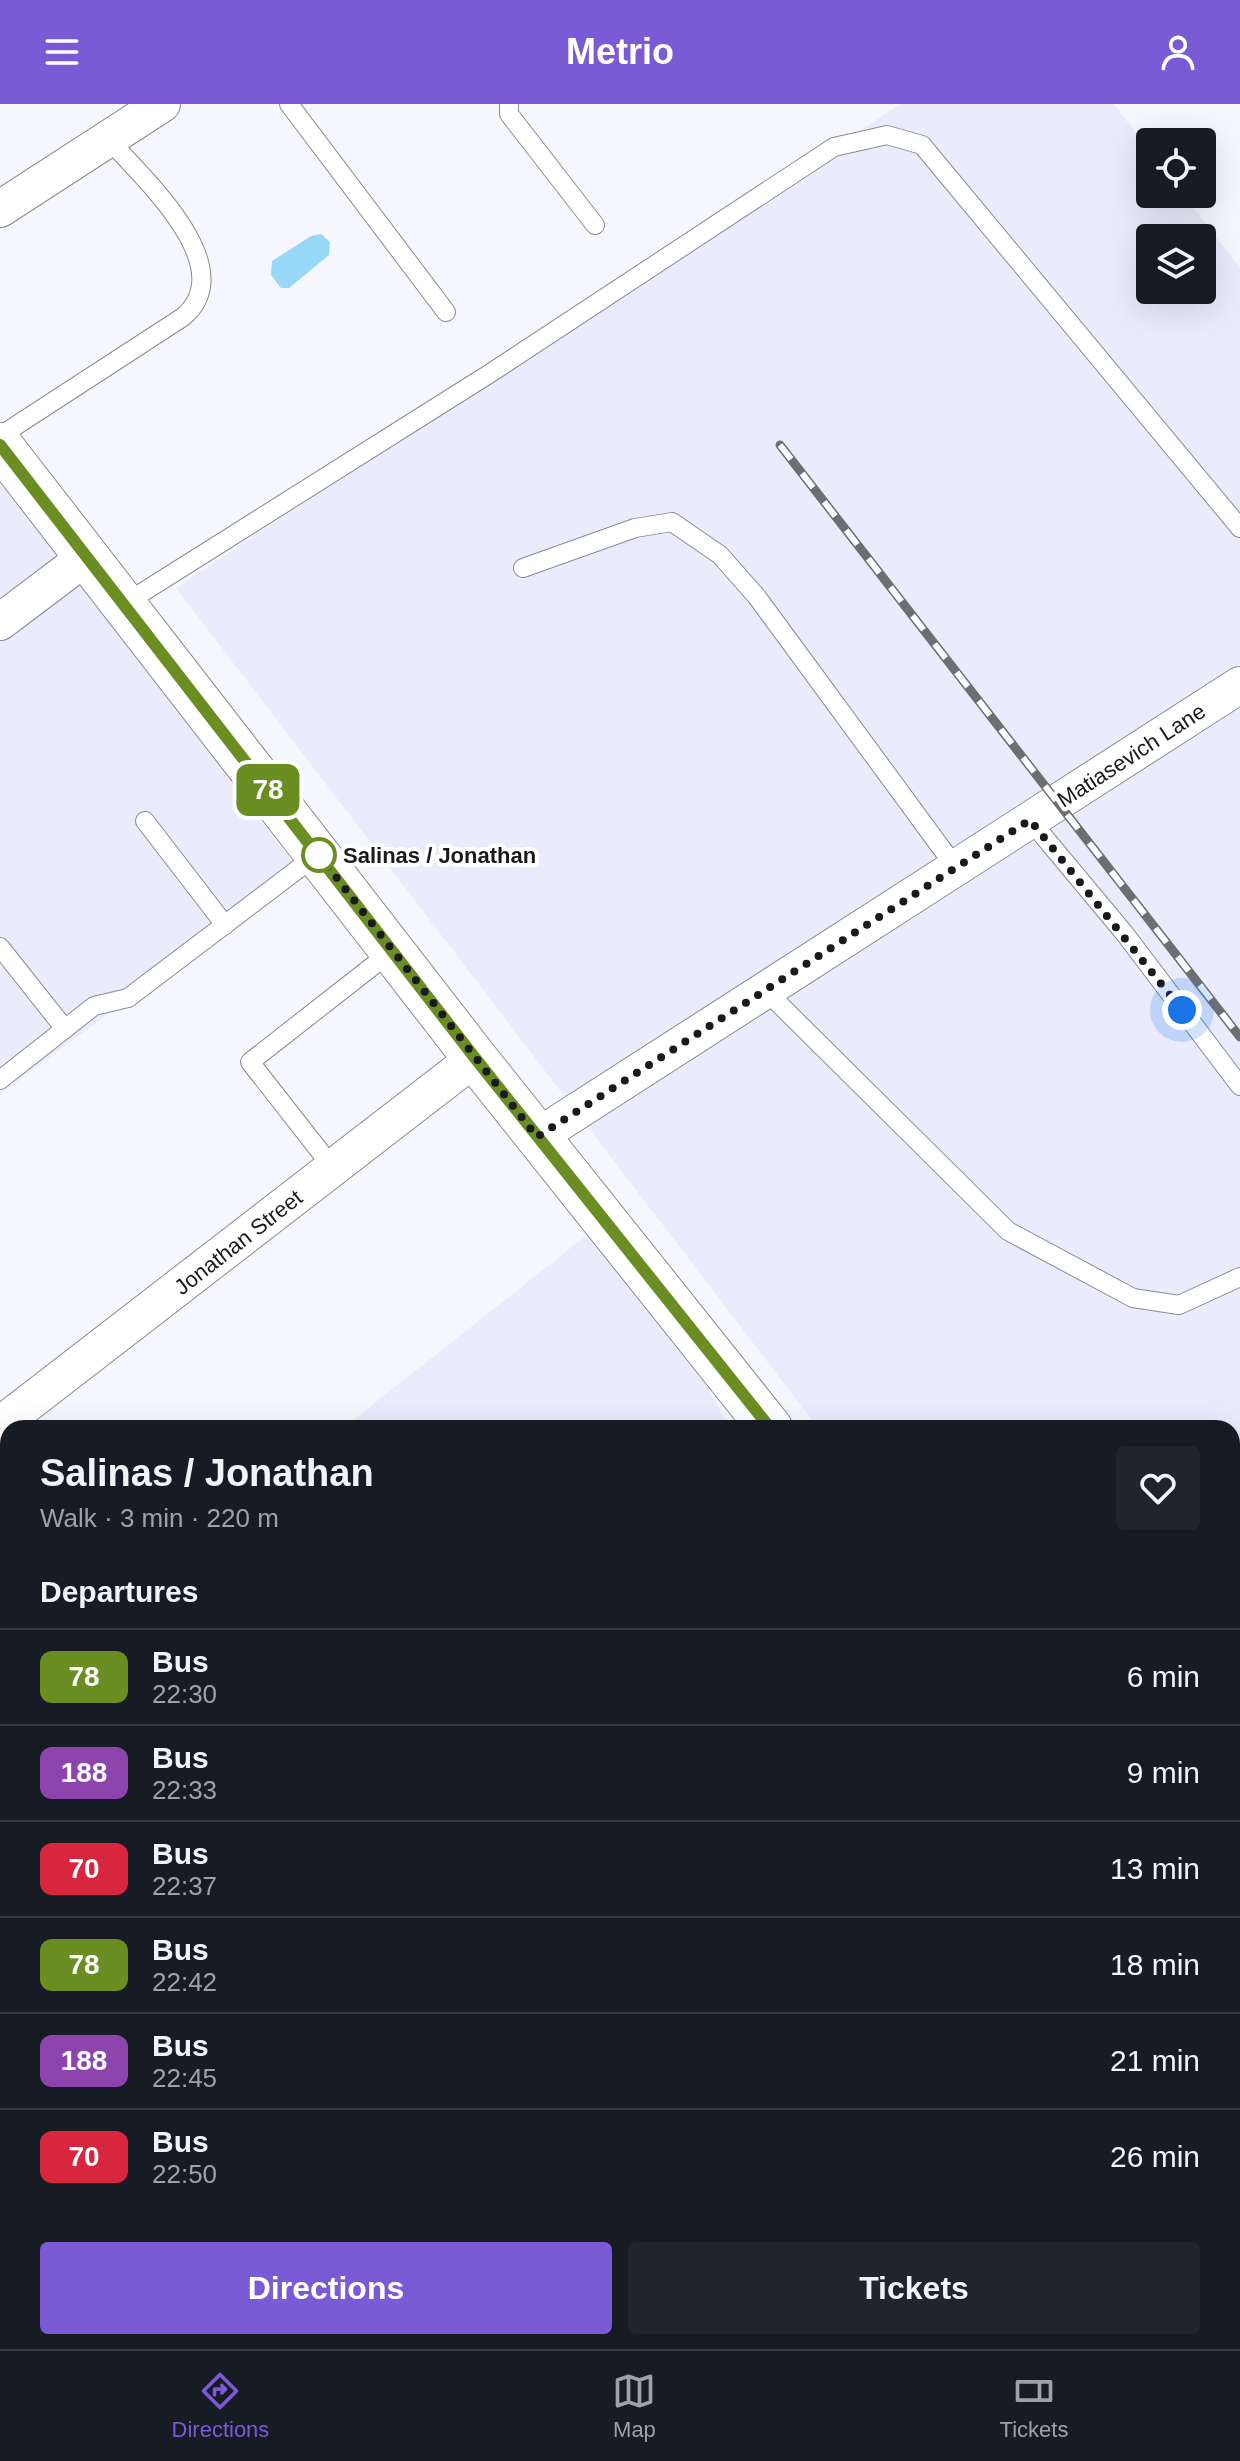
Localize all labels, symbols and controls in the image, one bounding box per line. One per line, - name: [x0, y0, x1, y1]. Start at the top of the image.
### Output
- icon: menu: [40, 30, 84, 74]
- icon: person: [1156, 30, 1200, 74]
- text: Metrio: [566, 31, 674, 72]
- map controls: [1136, 128, 1216, 304]
- button: locate: [1136, 128, 1216, 208]
- button: layers: [1136, 224, 1216, 304]
- street label: Matiasevich Lane: [1053, 698, 1210, 813]
- line badge: 78: [232, 764, 304, 816]
- text: 78: [252, 774, 284, 805]
- marker: Salinas / Jonathan: [302, 838, 336, 872]
- place label: Salinas / Jonathan: [343, 843, 536, 868]
- your location: [1162, 990, 1202, 1030]
- street label: Jonathan Street: [169, 1185, 307, 1300]
- button: heart: [1116, 1446, 1200, 1530]
- text: Salinas / Jonathan: [40, 1452, 374, 1494]
- text: Walk · 3 min · 220 m: [40, 1503, 279, 1533]
- text: Departures: [40, 1575, 198, 1608]
- text: Bus: [152, 1645, 209, 1678]
- text: 6 min: [1127, 1660, 1200, 1693]
- text: 78: [68, 1661, 100, 1692]
- text: 22:30: [152, 1679, 217, 1709]
- text: Bus: [152, 1741, 209, 1774]
- text: 9 min: [1127, 1756, 1200, 1789]
- text: 188: [61, 1757, 107, 1788]
- text: 22:33: [152, 1775, 217, 1805]
- text: Bus: [152, 1837, 209, 1870]
- text: 13 min: [1110, 1852, 1200, 1885]
- text: 70: [68, 1853, 100, 1884]
- text: 22:37: [152, 1871, 217, 1901]
- text: Bus: [152, 1933, 209, 1966]
- text: 18 min: [1110, 1948, 1200, 1981]
- text: 78: [68, 1949, 100, 1980]
- text: 22:42: [152, 1967, 217, 1997]
- text: Bus: [152, 2029, 209, 2062]
- text: 21 min: [1110, 2044, 1200, 2077]
- text: 188: [61, 2045, 107, 2076]
- text: 22:45: [152, 2063, 217, 2093]
- text: Bus: [152, 2125, 209, 2158]
- text: 26 min: [1110, 2140, 1200, 2173]
- text: 70: [68, 2141, 100, 2172]
- text: 22:50: [152, 2159, 217, 2189]
- button: Directions: [40, 2242, 612, 2334]
- button: Tickets: [628, 2242, 1200, 2334]
- tab: Directions: [172, 2369, 269, 2443]
- tab: Map: [612, 2369, 656, 2443]
- tab: Tickets: [1000, 2369, 1068, 2443]

